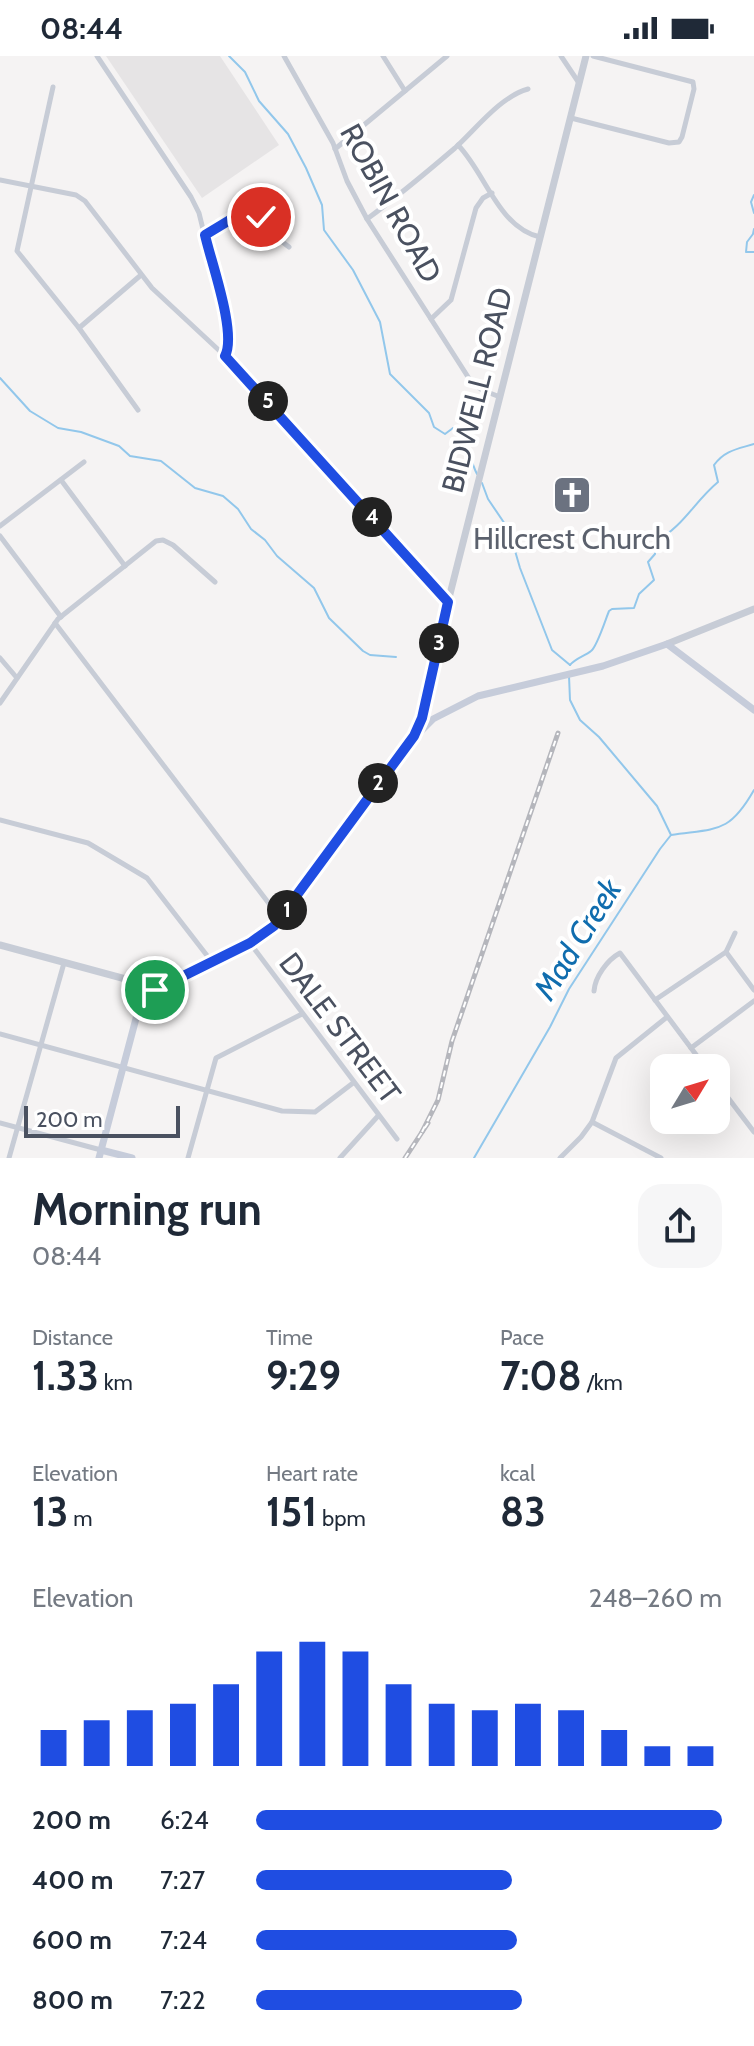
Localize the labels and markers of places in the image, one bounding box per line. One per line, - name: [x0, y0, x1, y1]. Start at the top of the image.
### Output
- pin: [227, 183, 295, 251]
- pin: 5: [248, 381, 288, 421]
- church icon: Hillcrest Church: [551, 474, 593, 516]
- pin: 4: [352, 497, 392, 537]
- place label: Hillcrest Church: [473, 520, 671, 557]
- pin: 3: [419, 623, 459, 663]
- pin: 2: [358, 763, 398, 803]
- pin: 1: [267, 890, 307, 930]
- pin: [121, 956, 189, 1024]

